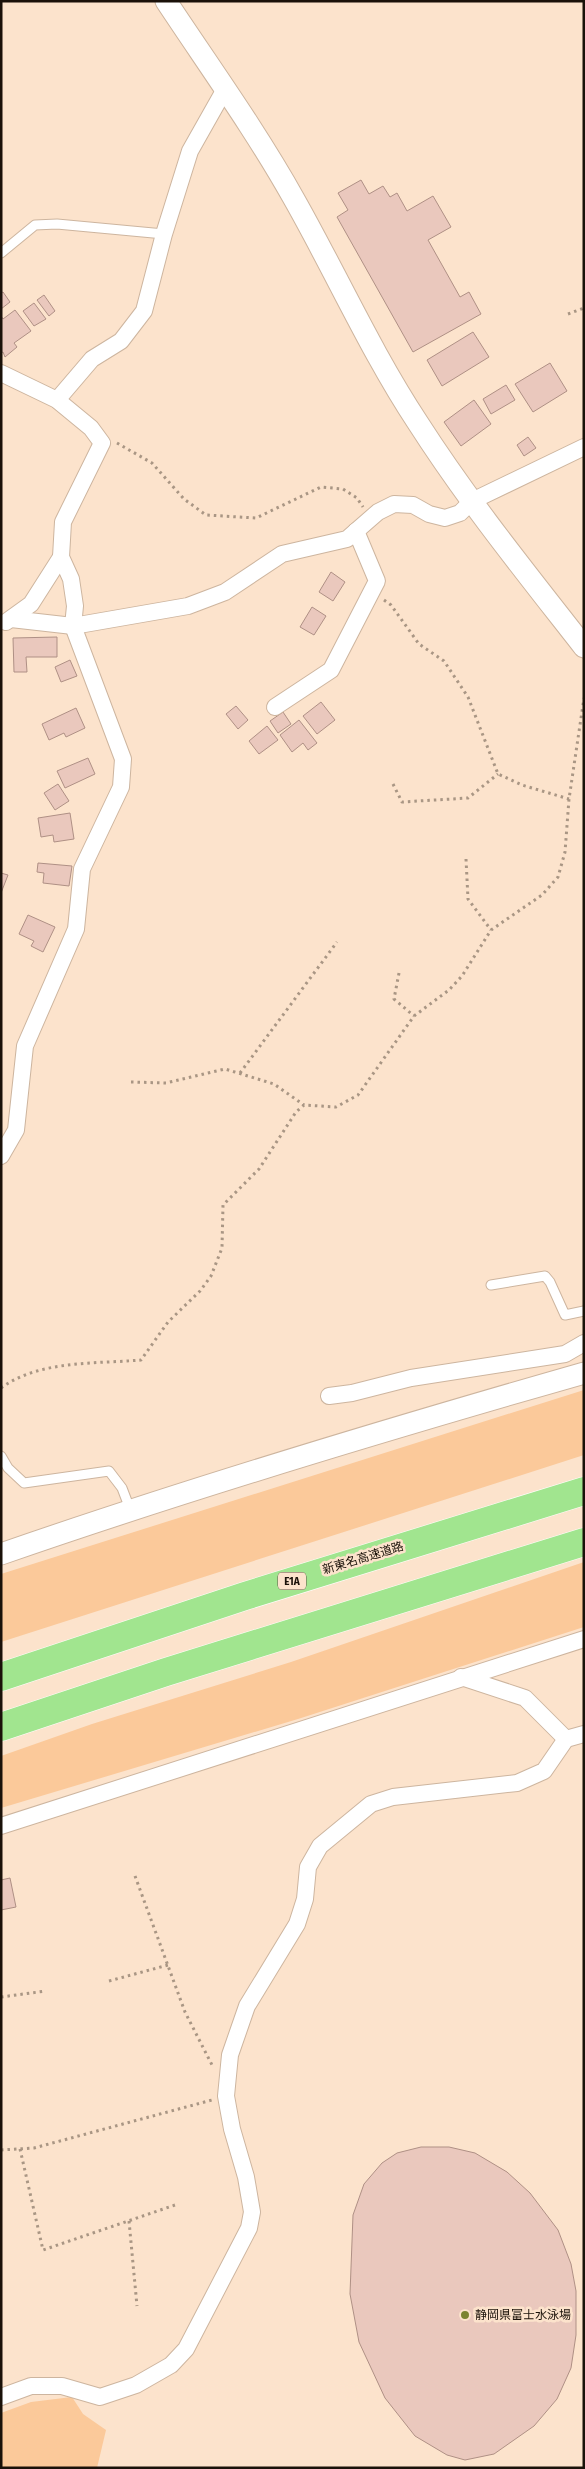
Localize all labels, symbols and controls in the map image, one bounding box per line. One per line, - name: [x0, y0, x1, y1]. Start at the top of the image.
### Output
- street label: 新東名高速道路: [321, 1539, 405, 1577]
- road number: E1A: [278, 1572, 306, 1590]
- place label: 静岡県富士水泳場: [475, 2308, 571, 2322]
- marker: 静岡県富士水泳場: [459, 2309, 471, 2321]

